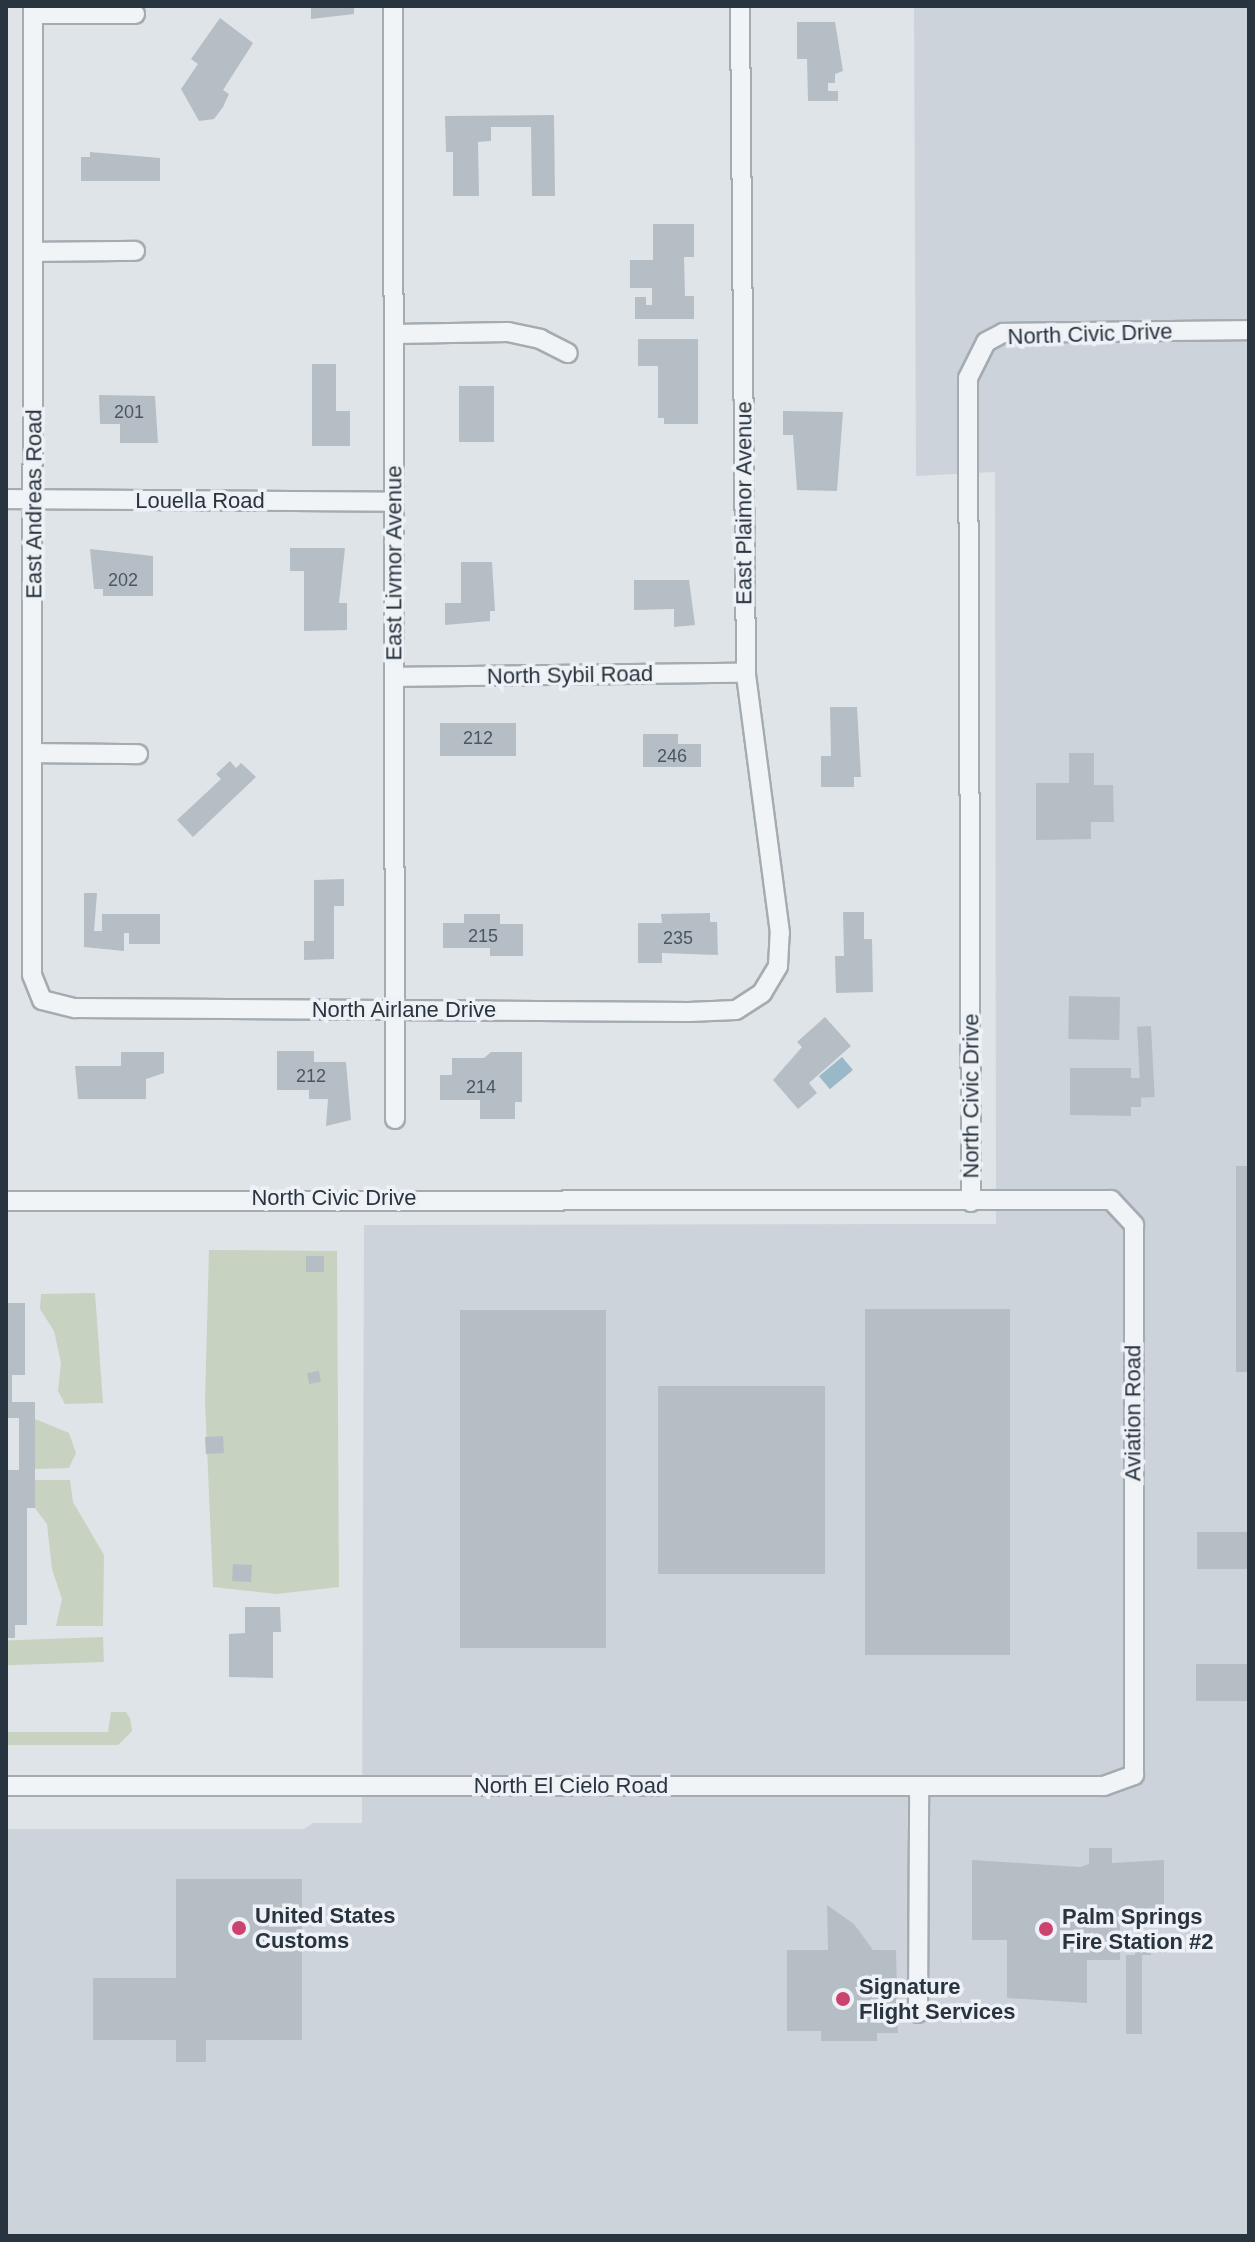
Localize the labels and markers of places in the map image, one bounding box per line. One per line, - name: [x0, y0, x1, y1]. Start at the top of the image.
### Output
- place label: United States Customs: [255, 1902, 396, 1954]
- place label: Palm Springs Fire Station #2: [1062, 1903, 1214, 1954]
- marker: United States Customs: [230, 1919, 248, 1937]
- marker: Palm Springs Fire Station #2: [1037, 1920, 1055, 1938]
- place label: Signature Flight Services: [859, 1973, 1016, 2024]
- marker: Signature Flight Services: [834, 1990, 852, 2008]

